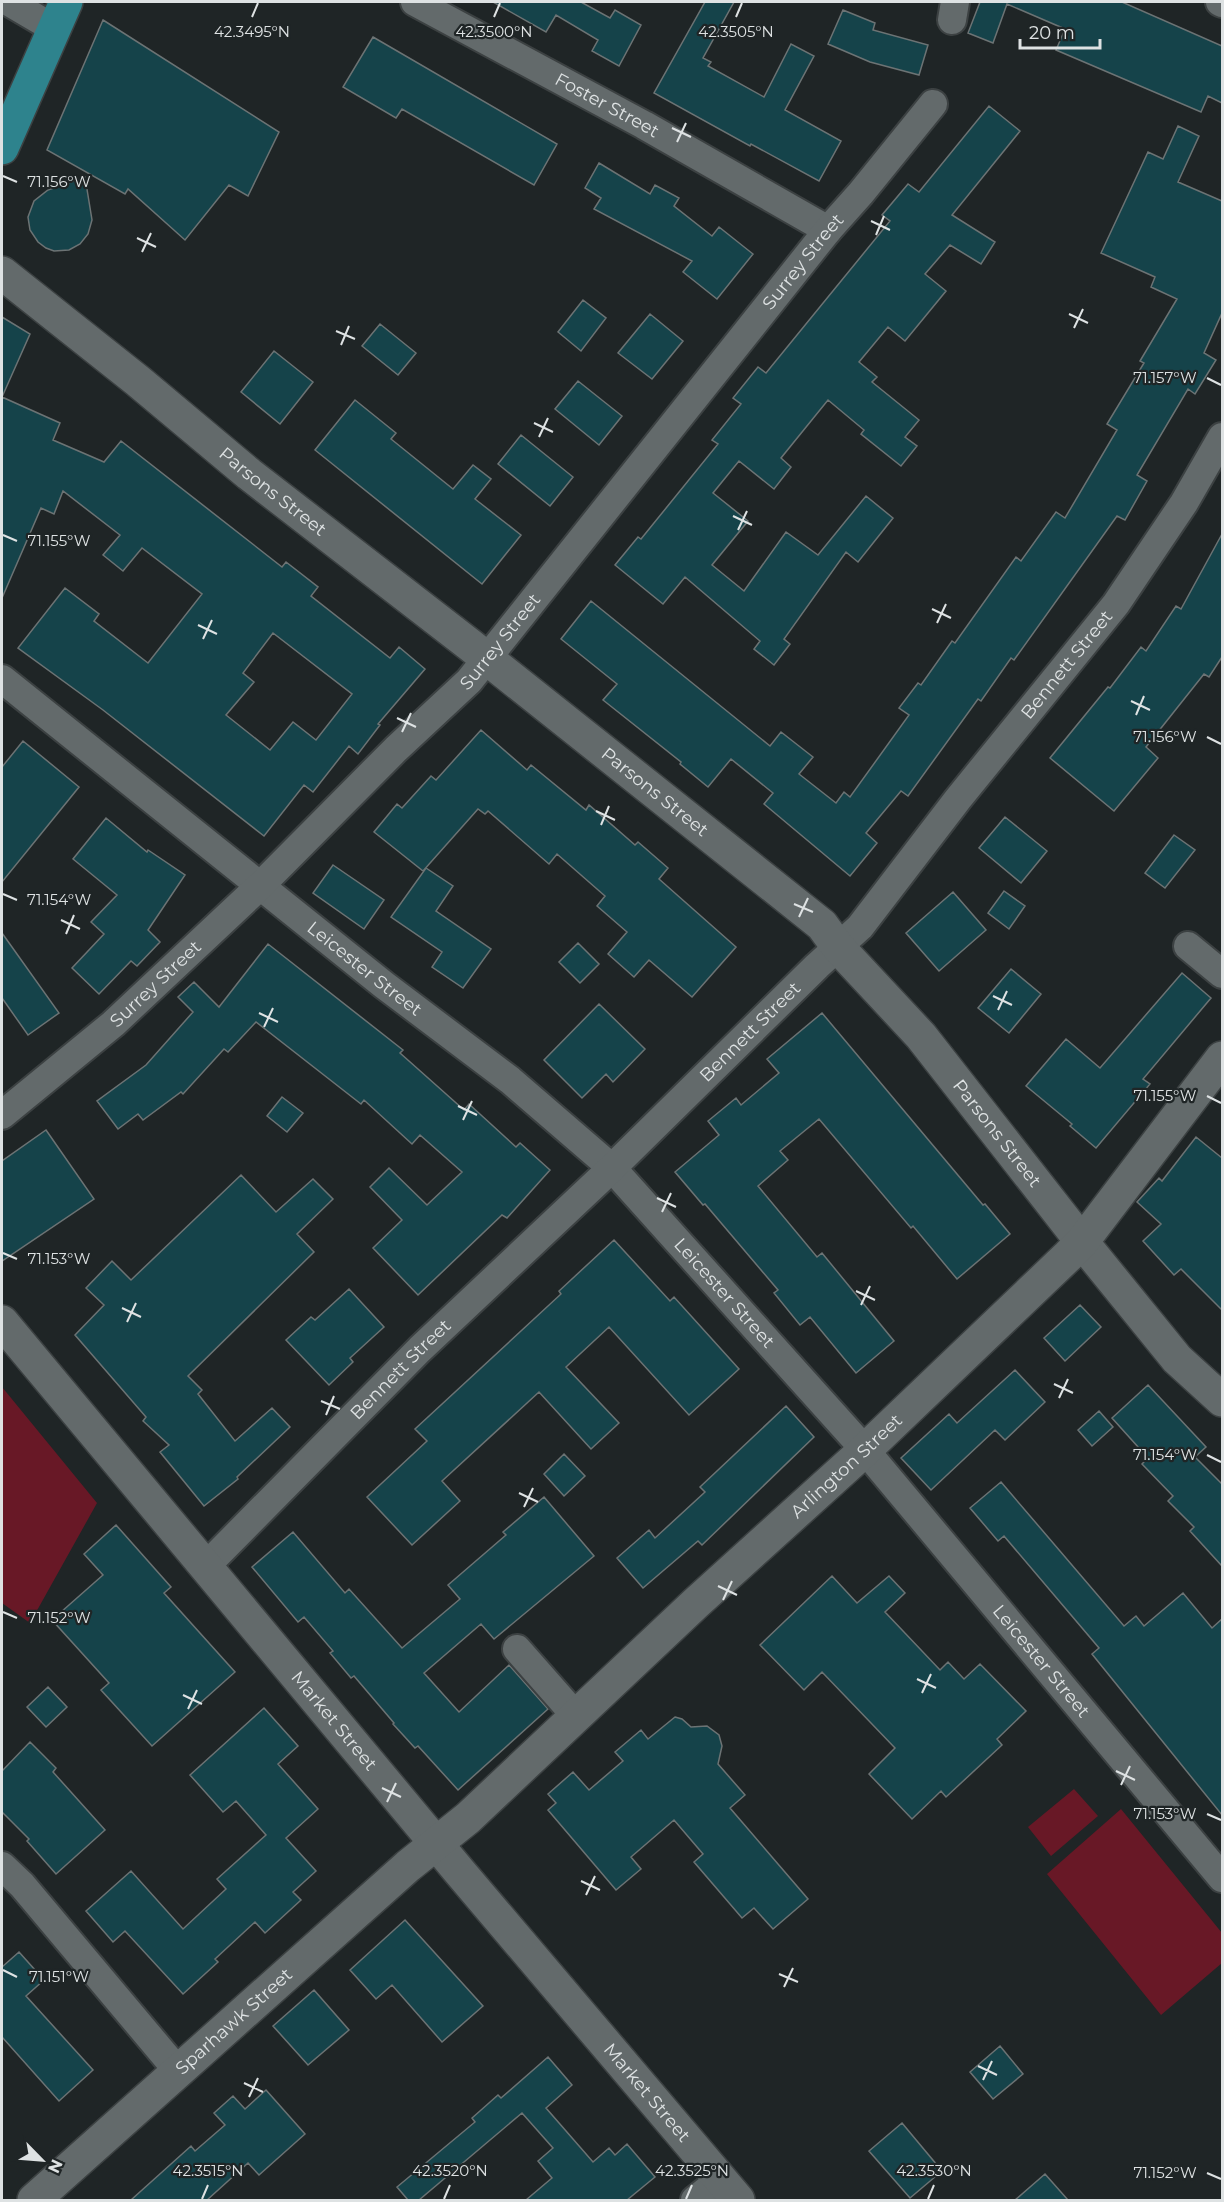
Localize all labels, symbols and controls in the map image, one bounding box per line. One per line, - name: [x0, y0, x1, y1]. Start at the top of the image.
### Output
- scale bar: [1020, 12, 1100, 50]
- text: 42.3495°N: [214, 22, 290, 41]
- text: 42.3500°N: [455, 22, 533, 41]
- text: 42.3505°N: [698, 22, 774, 41]
- text: 20 m: [1029, 22, 1075, 44]
- street label: Foster Street: [551, 68, 663, 142]
- text: 71.156°W: [27, 172, 91, 191]
- street label: Surrey Street: [758, 209, 848, 314]
- text: 71.157°W: [1133, 368, 1197, 387]
- street label: Parsons Street: [214, 443, 331, 541]
- text: 71.155°W: [28, 531, 91, 550]
- street label: Surrey Street: [455, 589, 545, 695]
- street label: Bennett Street: [1016, 606, 1117, 723]
- text: 71.156°W: [1133, 727, 1197, 746]
- street label: Parsons Street: [597, 743, 713, 841]
- text: 71.154°W: [27, 890, 91, 909]
- street label: Leicester Street: [303, 917, 426, 1021]
- street label: Surrey Street: [105, 936, 206, 1032]
- street label: Bennett Street: [695, 977, 805, 1086]
- street label: Parsons Street: [948, 1075, 1046, 1192]
- text: 71.155°W: [1134, 1086, 1197, 1105]
- street label: Leicester Street: [669, 1234, 779, 1353]
- text: 71.153°W: [28, 1249, 91, 1268]
- street label: Bennett Street: [346, 1315, 456, 1424]
- street label: Arlington Street: [786, 1409, 907, 1523]
- text: 71.154°W: [1133, 1445, 1197, 1464]
- street label: Leicester Street: [988, 1600, 1095, 1722]
- text: 71.152°W: [27, 1608, 91, 1627]
- street label: Market Street: [286, 1667, 382, 1775]
- text: 71.153°W: [1134, 1804, 1197, 1823]
- street label: Sparhawk Street: [171, 1964, 297, 2079]
- text: 71.151°W: [29, 1967, 89, 1986]
- street label: Market Street: [599, 2039, 695, 2147]
- north arrow: [12, 2130, 72, 2190]
- text: N: [44, 2156, 66, 2176]
- text: 42.3515°N: [173, 2161, 243, 2180]
- text: 42.3520°N: [412, 2161, 488, 2180]
- text: 42.3525°N: [655, 2161, 729, 2180]
- text: 42.3530°N: [896, 2161, 972, 2180]
- text: 71.152°W: [1133, 2163, 1197, 2182]

